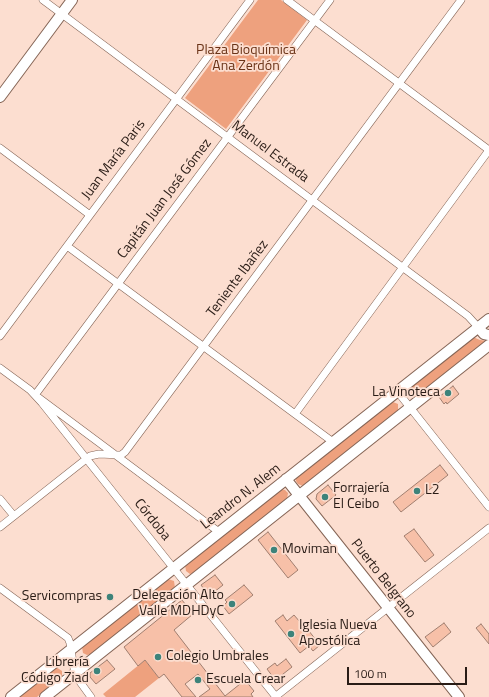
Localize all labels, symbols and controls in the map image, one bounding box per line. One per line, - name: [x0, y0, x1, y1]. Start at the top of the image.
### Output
- park label: Plaza Bioquímica Ana Zerdón: [196, 43, 296, 76]
- street label: Juan María Paris: [79, 117, 149, 203]
- street label: Manuel Estrada: [228, 117, 312, 187]
- street label: Capitán Juan José Gómez: [114, 136, 216, 262]
- street label: Teniente Ibañez: [204, 237, 272, 321]
- place label: La Vinoteca: [372, 385, 440, 401]
- marker: La Vinoteca: [443, 388, 453, 398]
- street label: Leandro N. Alem: [198, 461, 284, 533]
- place label: Forrajería El Ceibo: [333, 481, 389, 514]
- place label: L2: [425, 483, 440, 499]
- marker: L2: [412, 486, 422, 496]
- marker: Forrajería El Ceibo: [320, 492, 330, 502]
- street label: Córdoba: [130, 496, 174, 544]
- street label: Puerto Belgrano: [347, 536, 419, 622]
- place label: Moviman: [282, 542, 337, 558]
- marker: Moviman: [269, 545, 279, 555]
- place label: Delegación Alto Valle MDHDyC: [132, 588, 224, 620]
- place label: Servicompras: [22, 589, 102, 605]
- marker: Servicompras: [105, 592, 115, 602]
- marker: Delegación Alto Valle MDHDyC: [227, 599, 237, 609]
- place label: Iglesia Nueva Apostólica: [299, 618, 377, 650]
- marker: Iglesia Nueva Apostólica: [286, 629, 296, 639]
- place label: Colegio Umbrales: [166, 649, 269, 665]
- marker: Colegio Umbrales: [153, 652, 163, 662]
- place label: Librería Código Ziad: [21, 655, 89, 688]
- scale bar: [349, 659, 469, 685]
- text: 100 m: [354, 664, 387, 683]
- marker: Librería Código Ziad: [92, 666, 102, 676]
- place label: Escuela Crear: [206, 672, 285, 688]
- marker: Escuela Crear: [193, 675, 203, 685]

